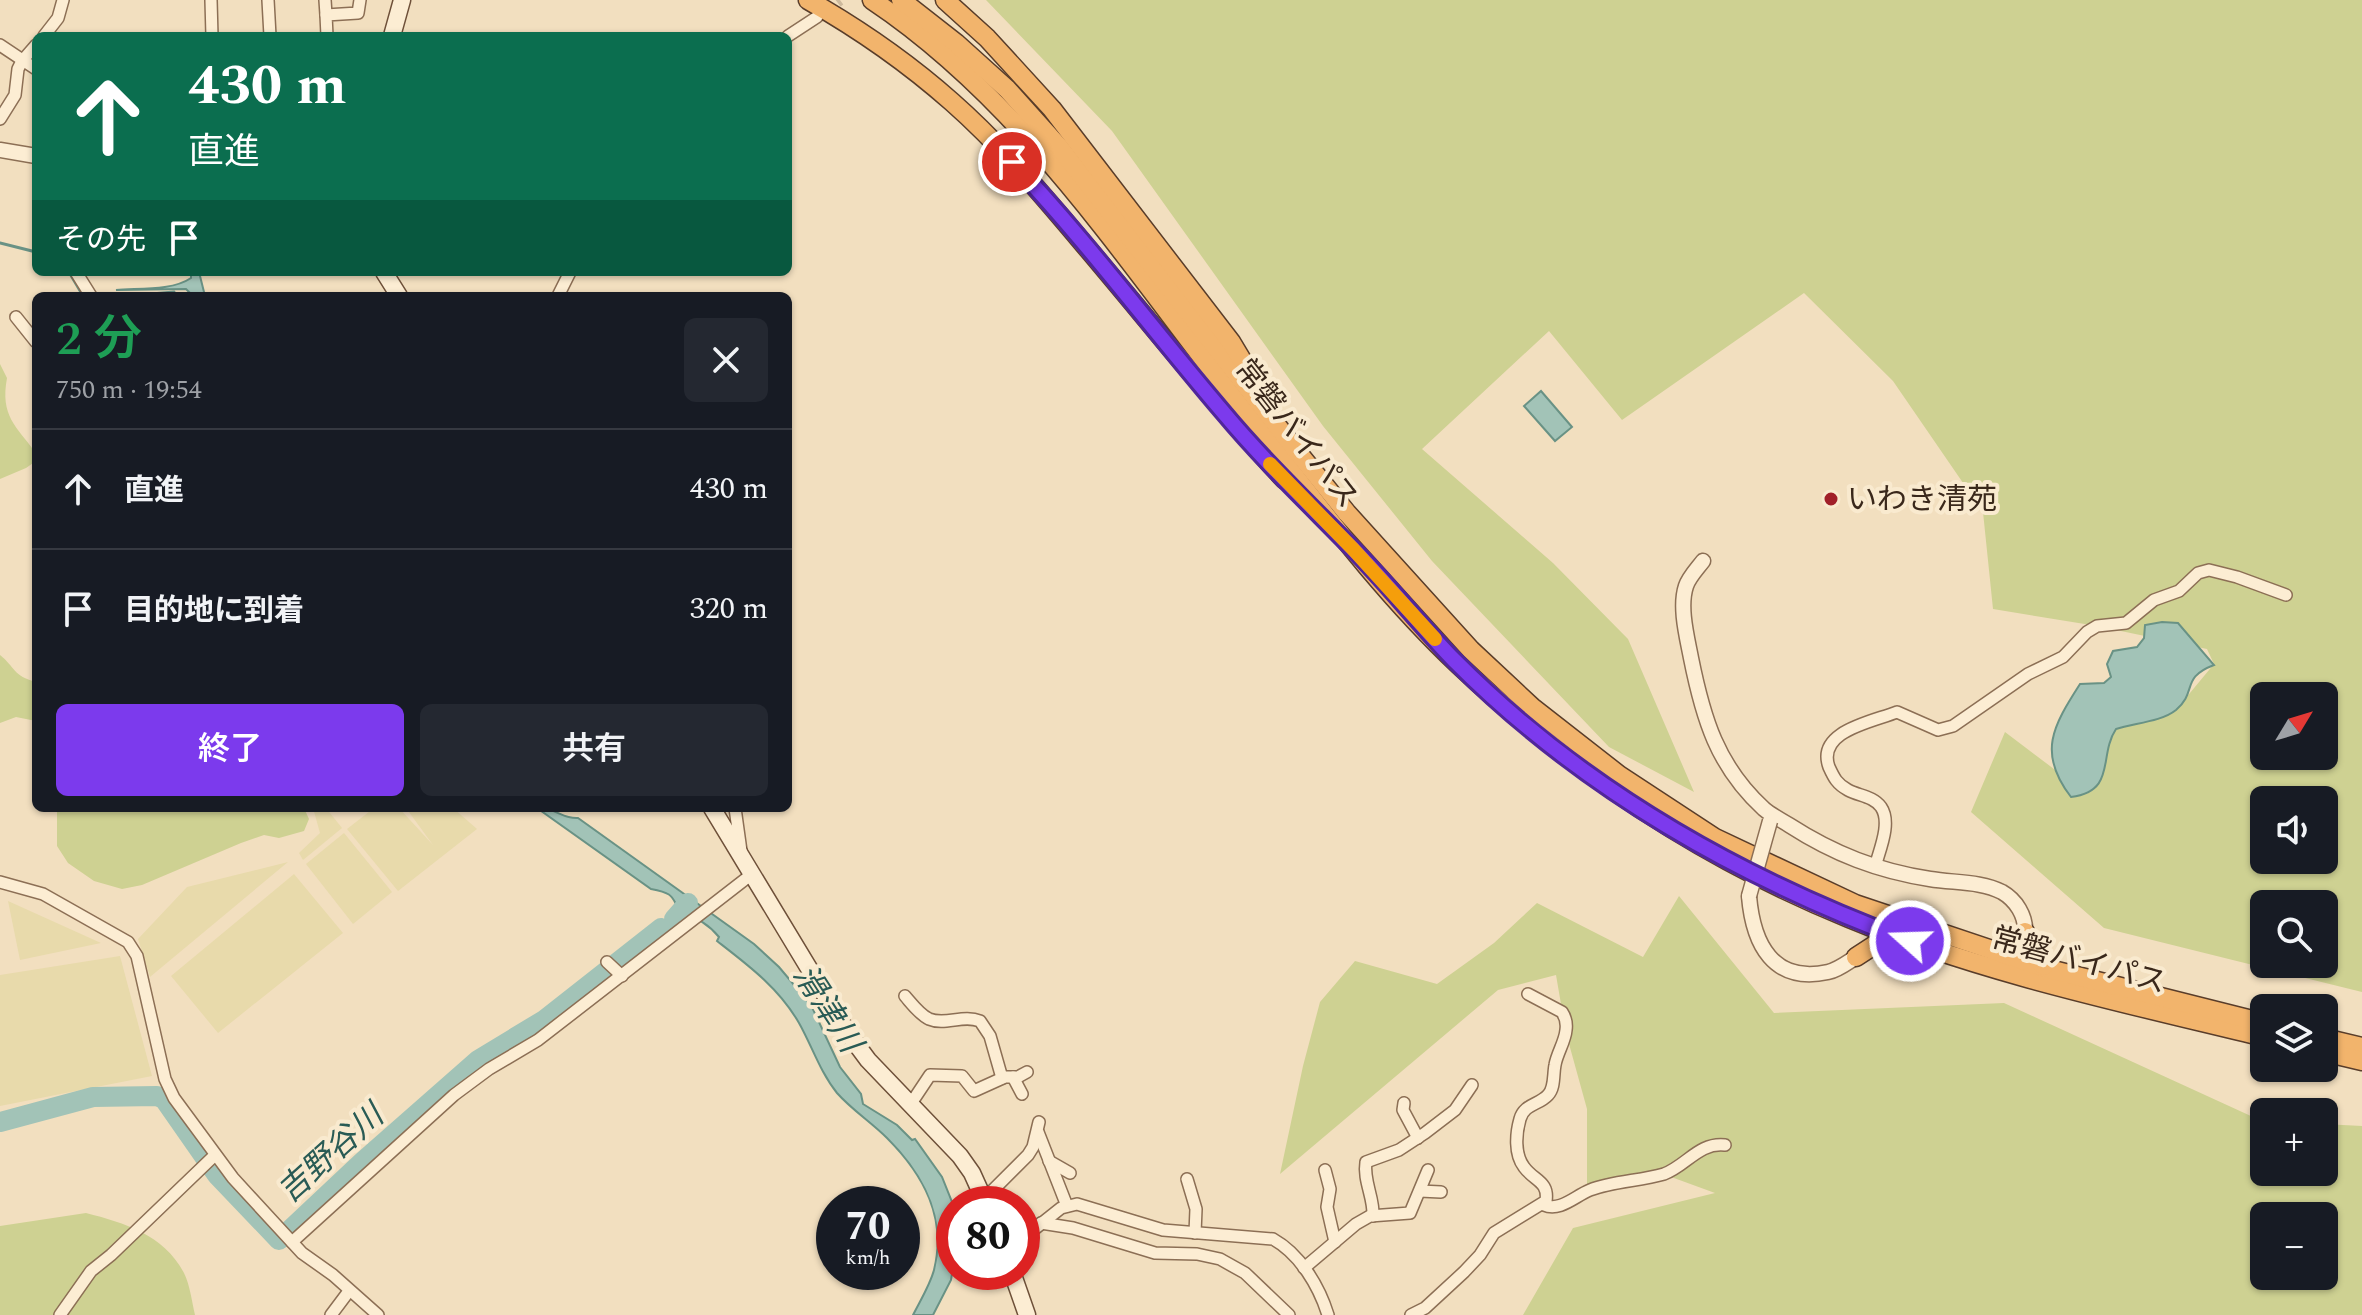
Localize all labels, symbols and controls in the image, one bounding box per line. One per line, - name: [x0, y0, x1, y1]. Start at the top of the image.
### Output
- text: 430 m: [188, 44, 347, 129]
- icon: ahead: [56, 64, 160, 168]
- text: 直進: [188, 125, 260, 180]
- pin: [978, 128, 1046, 196]
- icon: arrive: [990, 140, 1034, 184]
- icon: arrive: [162, 216, 206, 260]
- text: その先: [56, 217, 146, 263]
- text: 2 分: [56, 303, 142, 376]
- button: close: [684, 318, 768, 402]
- street label: 常磐バイパス: [1223, 349, 1370, 518]
- text: 750 m · 19:54: [56, 370, 202, 410]
- text: 430 m: [690, 466, 768, 512]
- icon: ahead: [56, 467, 100, 511]
- text: 直進: [124, 468, 184, 514]
- place label: いわき清苑: [1847, 477, 1997, 523]
- marker: いわき清苑: [1822, 490, 1840, 508]
- text: 320 m: [690, 586, 768, 632]
- icon: arrive: [56, 587, 100, 631]
- text: 目的地に到着: [124, 588, 304, 634]
- north arrow: [2250, 682, 2338, 770]
- map controls: [2250, 682, 2338, 1290]
- button: 終了: [56, 704, 404, 796]
- button: 共有: [420, 704, 768, 796]
- button: sound: [2250, 786, 2338, 874]
- button: search: [2250, 890, 2338, 978]
- position arrow: [1868, 899, 1952, 983]
- street label: 常磐バイパス: [1986, 916, 2171, 1006]
- water label: 滑津川: [780, 955, 875, 1065]
- button: layers: [2250, 994, 2338, 1082]
- water label: 吉野谷川: [267, 1091, 397, 1215]
- button: +: [2250, 1098, 2338, 1186]
- speed limit sign: 80: [936, 1186, 1040, 1290]
- text: 70: [846, 1197, 890, 1258]
- button: −: [2250, 1202, 2338, 1290]
- text: km/h: [846, 1243, 891, 1273]

